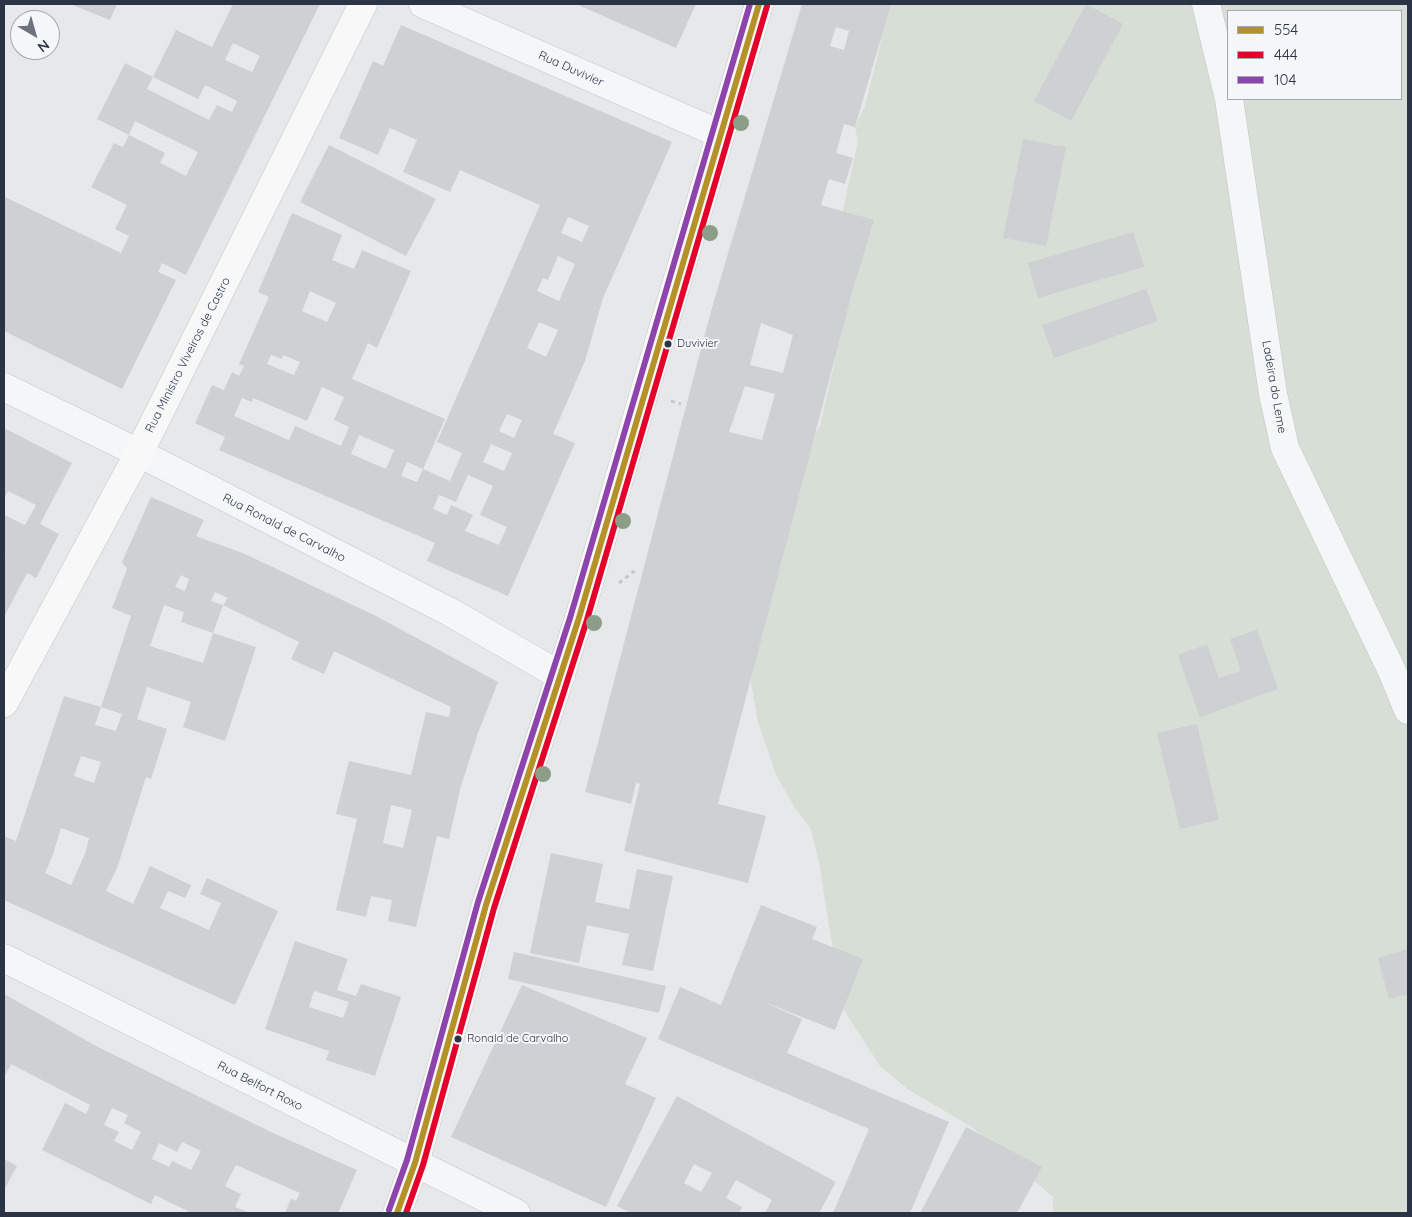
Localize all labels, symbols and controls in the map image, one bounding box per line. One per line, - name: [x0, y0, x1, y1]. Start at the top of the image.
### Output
- north arrow: [10, 10, 60, 60]
- legend: [1227, 10, 1402, 100]
- text: 554: [1274, 20, 1298, 39]
- text: N: [34, 36, 53, 56]
- text: 444: [1274, 45, 1298, 64]
- street label: Rua Duvivier: [536, 48, 606, 90]
- text: 104: [1274, 70, 1296, 89]
- street label: Rua Ministro Viveiros de Castro: [142, 275, 234, 435]
- place label: Duvivier: [677, 337, 718, 351]
- marker: Duvivier: [663, 339, 673, 349]
- street label: Ladeira do Leme: [1259, 339, 1289, 435]
- street label: Rua Ronald de Carvalho: [220, 491, 348, 565]
- place label: Ronald de Carvalho: [467, 1032, 568, 1046]
- marker: Ronald de Carvalho: [453, 1034, 463, 1044]
- street label: Rua Belfort Roxo: [215, 1058, 305, 1114]

